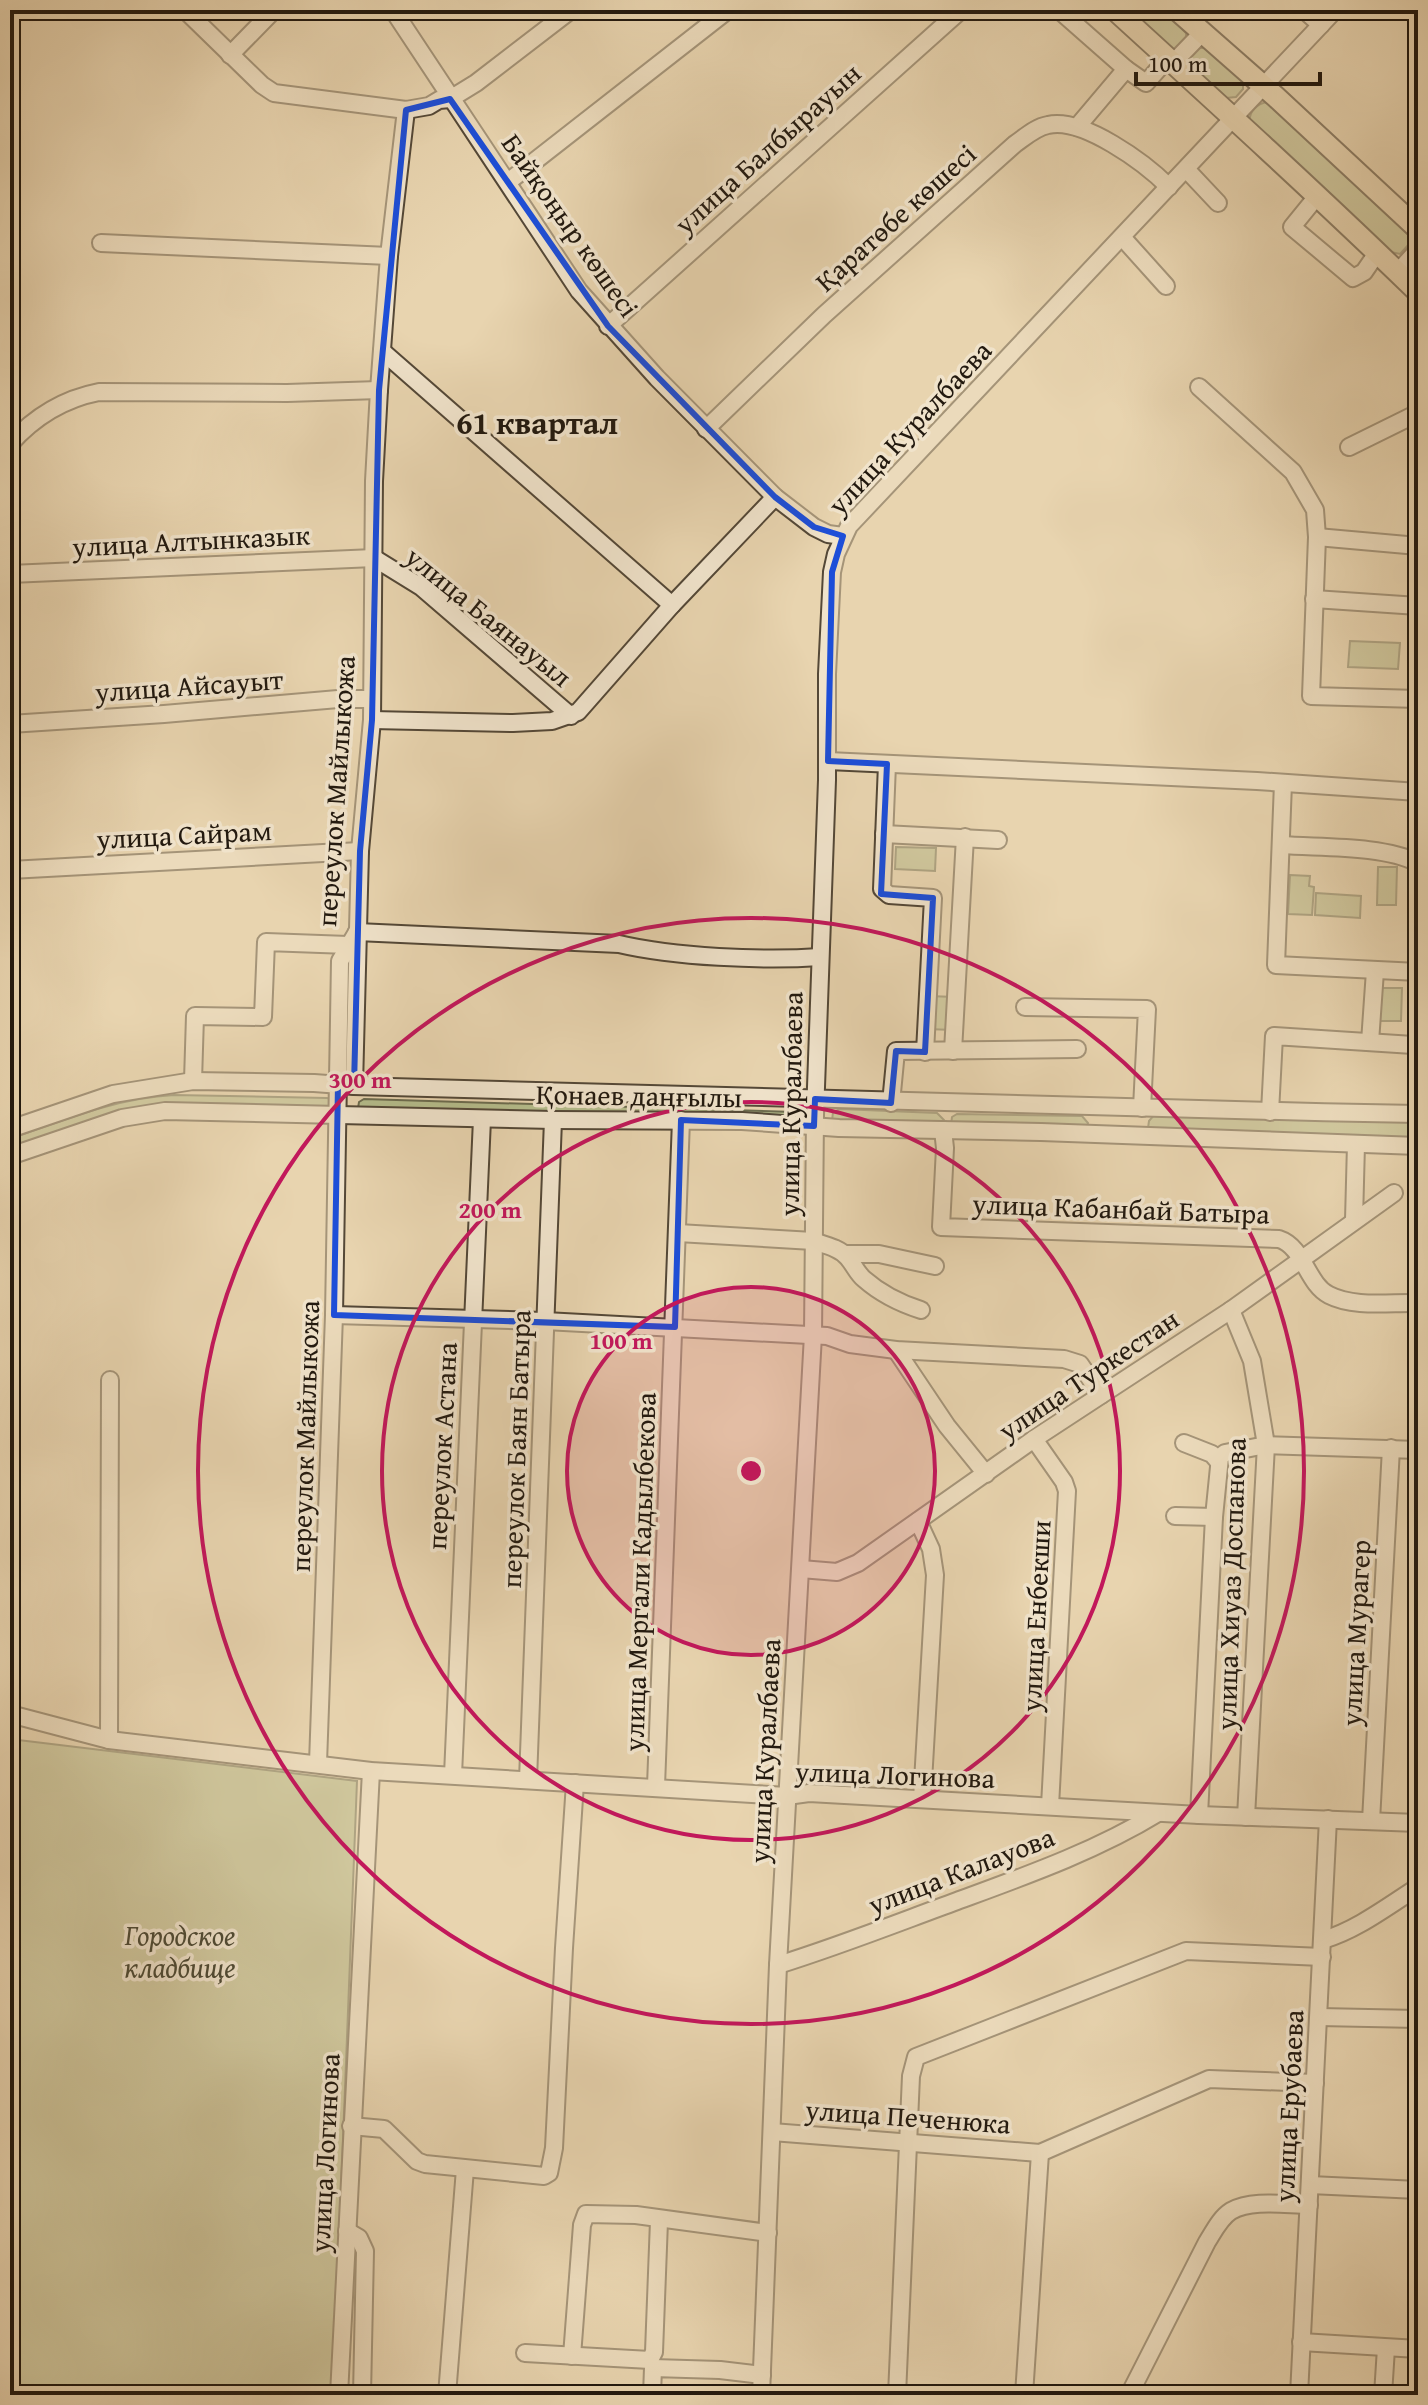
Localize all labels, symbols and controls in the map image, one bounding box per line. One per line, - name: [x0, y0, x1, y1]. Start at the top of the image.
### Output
- scale bar: [1136, 36, 1320, 86]
- text: 100 m: [1148, 46, 1208, 81]
- street label: улица Балбырауын: [664, 53, 869, 244]
- street label: Байқоңыр көшесі: [492, 125, 650, 325]
- street label: Қаратөбе көшесі: [805, 133, 985, 301]
- street label: улица Куралбаева: [817, 330, 1001, 524]
- district label: 61 квартал: [456, 399, 618, 446]
- street label: улица Алтынказык: [70, 513, 311, 567]
- street label: улица Баянауыл: [396, 535, 581, 696]
- street label: переулок Майлыкожа: [305, 653, 365, 928]
- street label: улица Айсауыт: [93, 658, 285, 712]
- street label: улица Сайрам: [94, 809, 273, 859]
- street label: улица Куралбаева: [768, 991, 812, 1218]
- text: 300 m: [328, 1062, 392, 1097]
- street label: Қонаев даңғылы: [536, 1073, 742, 1117]
- street label: улица Кабанбай Батыра: [971, 1182, 1271, 1234]
- text: 200 m: [458, 1192, 522, 1227]
- street label: улица Туркестан: [989, 1298, 1187, 1450]
- street label: переулок Майлыкожа: [279, 1299, 329, 1572]
- street label: переулок Баян Батыра: [490, 1308, 540, 1589]
- text: 100 m: [589, 1323, 653, 1358]
- street label: переулок Астана: [415, 1341, 467, 1551]
- street label: улица Мергали Кадылбекова: [612, 1391, 666, 1753]
- street label: улица Хиуаз Доспанова: [1204, 1436, 1256, 1732]
- centre of rings: [737, 1457, 765, 1485]
- street label: улица Енбекши: [1009, 1519, 1060, 1714]
- street label: улица Мурагер: [1330, 1539, 1380, 1728]
- street label: улица Куралбаева: [738, 1637, 790, 1865]
- street label: улица Логинова: [793, 1750, 996, 1798]
- street label: улица Калауова: [861, 1815, 1061, 1925]
- park label: Городское кладбище: [124, 1914, 236, 1987]
- street label: улица Ерубаева: [1262, 2008, 1314, 2204]
- street label: улица Логинова: [298, 2051, 350, 2255]
- street label: улица Печенюка: [803, 2088, 1013, 2144]

